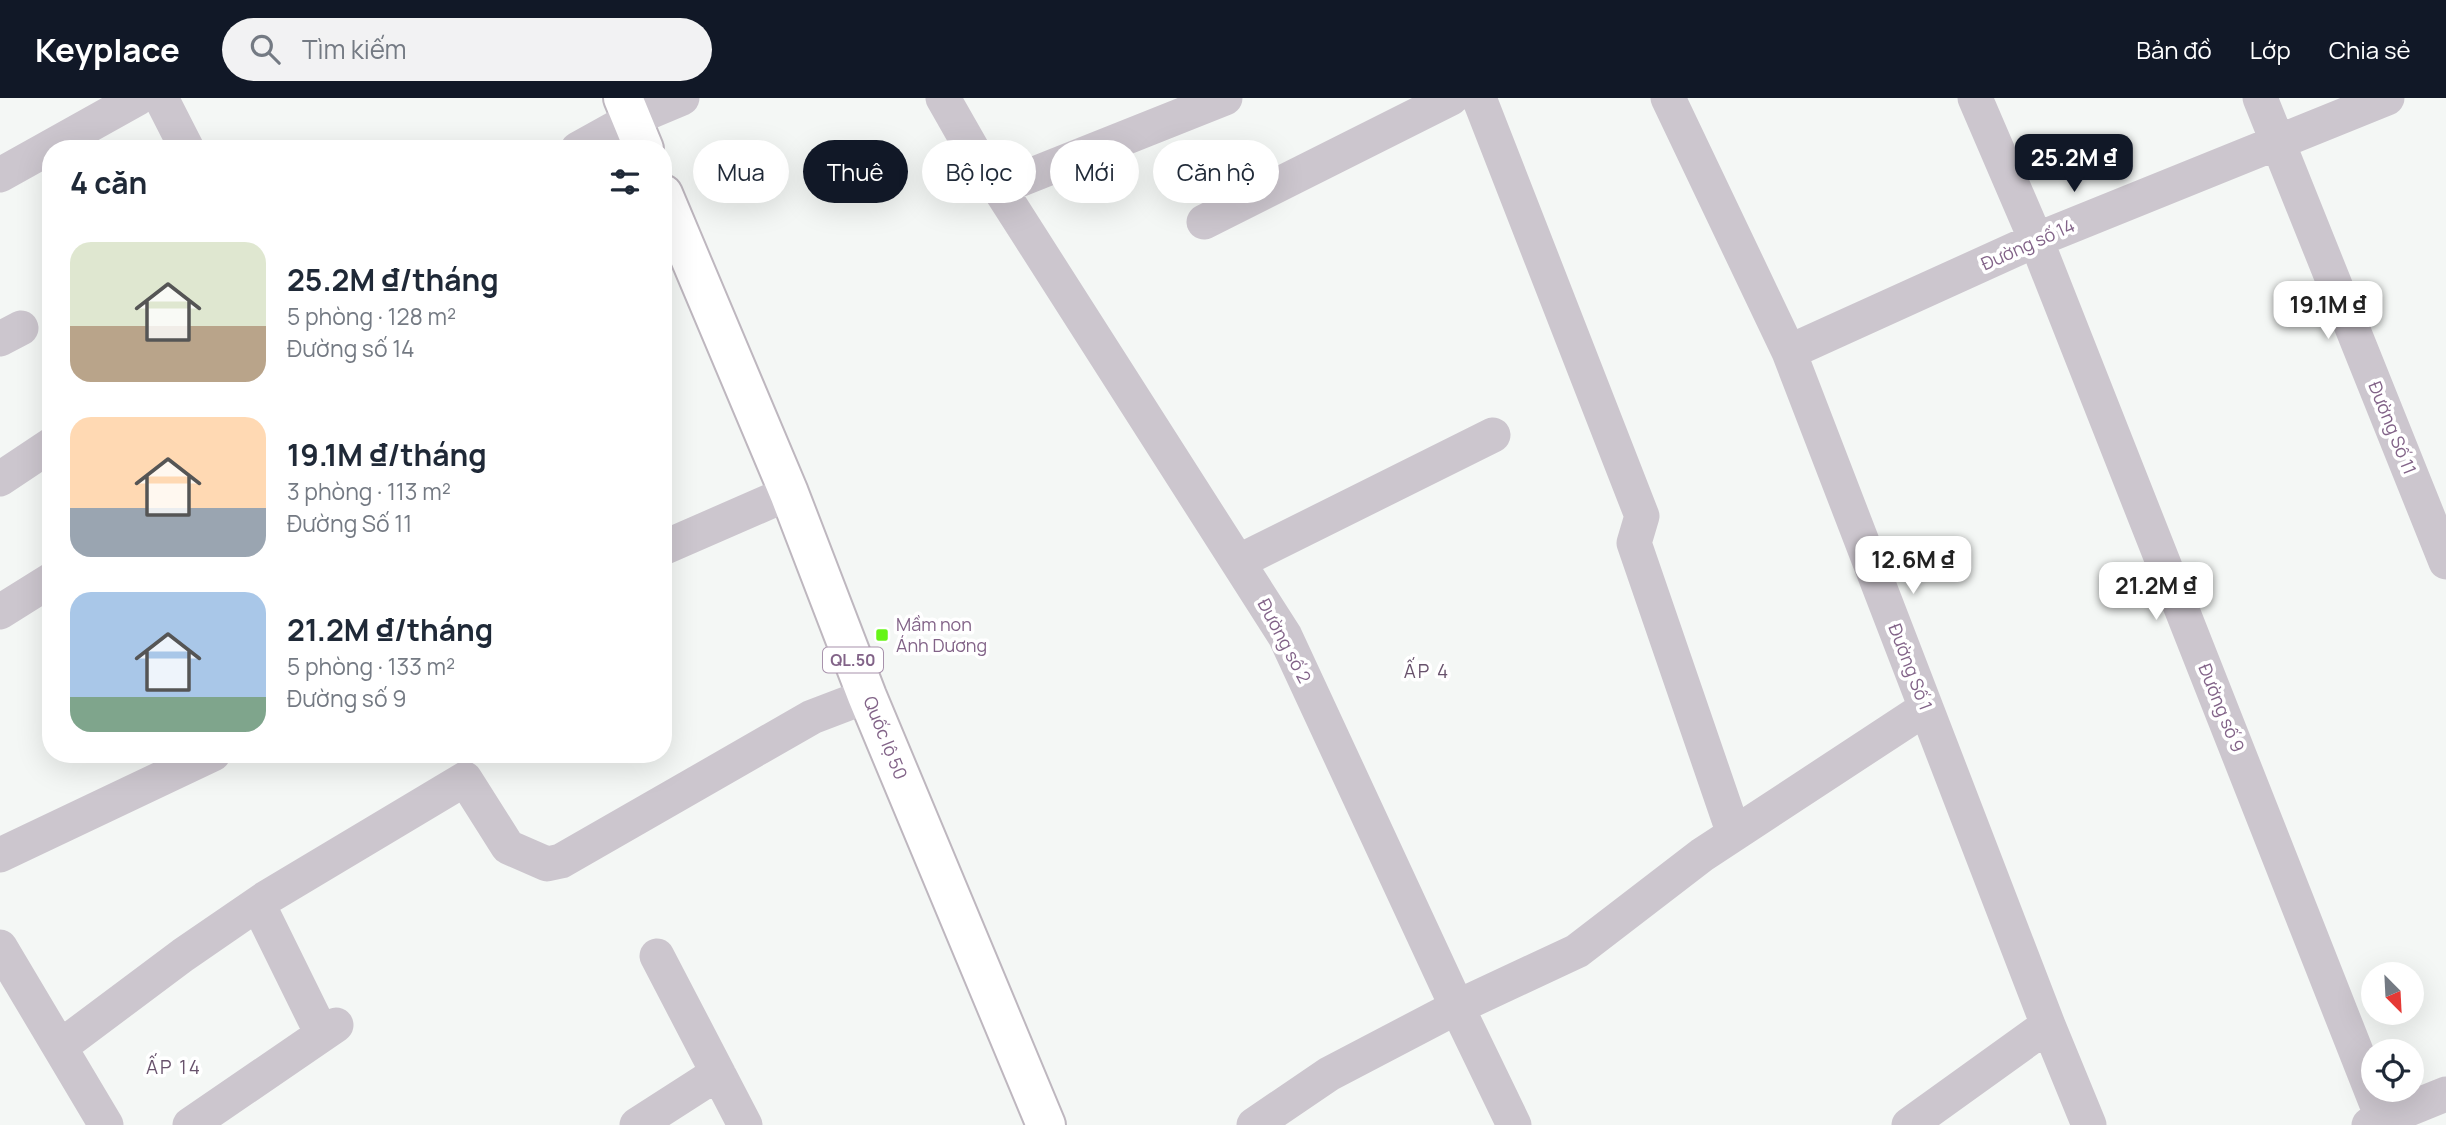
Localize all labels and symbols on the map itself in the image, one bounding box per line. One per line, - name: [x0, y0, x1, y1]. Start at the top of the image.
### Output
- pin: 25.2M ₫: [2009, 134, 2139, 194]
- street label: Đường số 14: [1977, 213, 2078, 275]
- pin: 19.1M ₫: [2263, 282, 2393, 341]
- street label: Đường Số 11: [2363, 378, 2422, 478]
- pin: 12.6M ₫: [1848, 536, 1978, 596]
- pin: 21.2M ₫: [2091, 562, 2221, 622]
- street label: Đường số 2: [1253, 594, 1317, 687]
- place label: Mầm non Ánh Dương: [896, 612, 987, 657]
- street label: Đường Số 1: [1883, 620, 1938, 713]
- marker: Mầm non Ánh Dương: [874, 627, 890, 643]
- road number: QL.50: [823, 648, 883, 673]
- district label: ẤP 4: [1404, 656, 1450, 684]
- street label: Đường số 9: [2193, 660, 2251, 755]
- street label: Quốc lộ 50: [858, 692, 913, 783]
- north arrow: [2361, 962, 2424, 1026]
- district label: ẤP 14: [146, 1052, 202, 1080]

